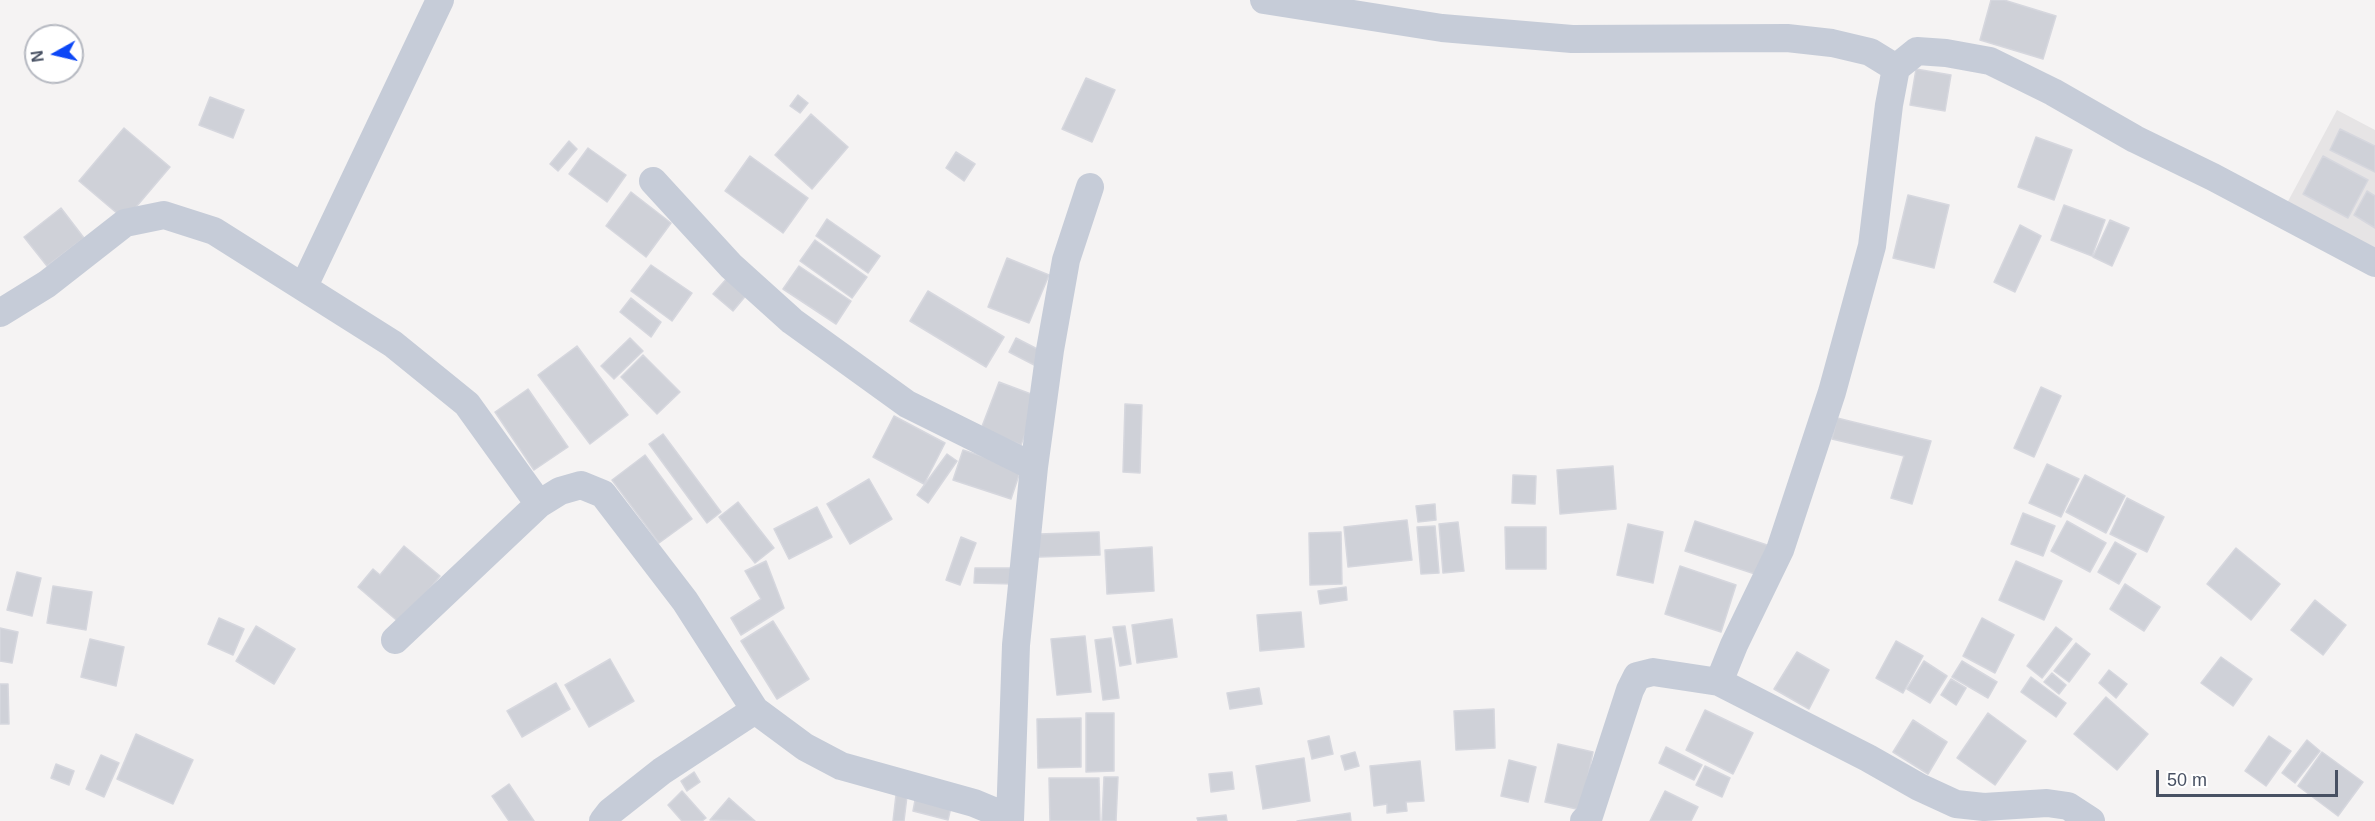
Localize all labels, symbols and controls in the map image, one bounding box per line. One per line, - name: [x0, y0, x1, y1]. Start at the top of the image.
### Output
- north arrow: [24, 24, 84, 84]
- text: N: [28, 49, 47, 63]
- scale bar: [2159, 758, 2340, 796]
- text: 50 m: [2167, 770, 2207, 790]

